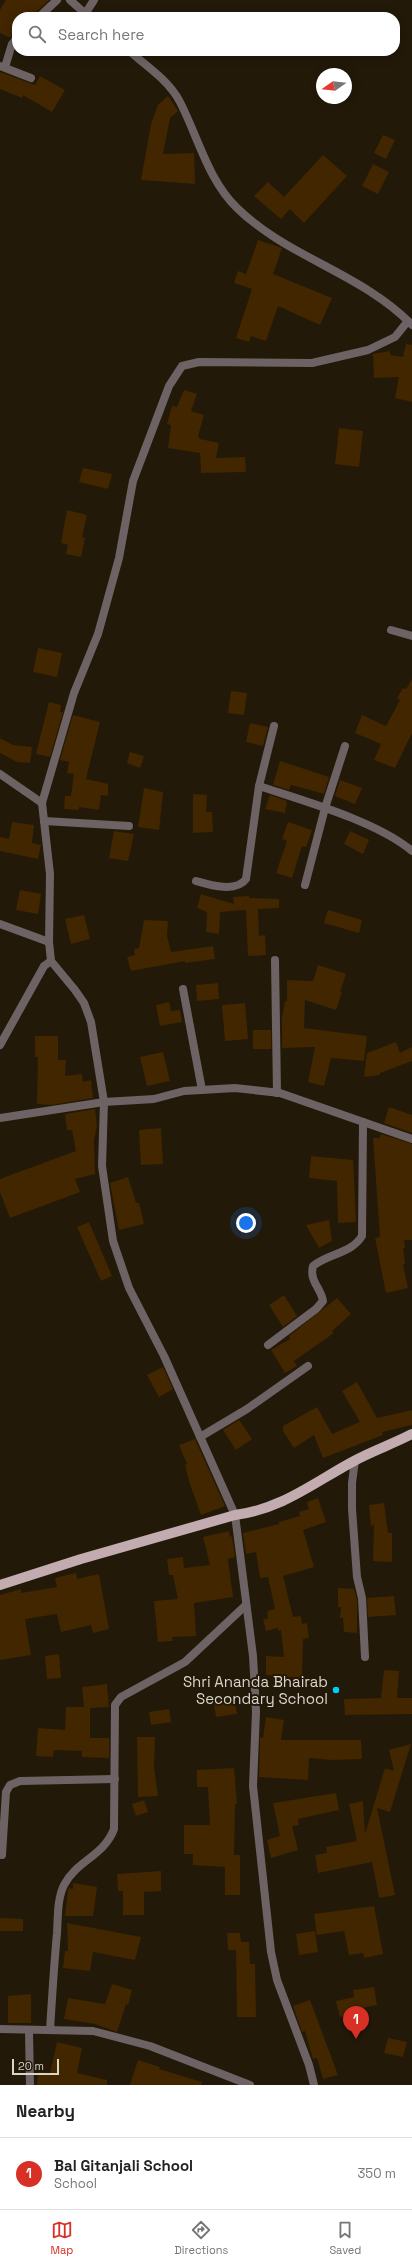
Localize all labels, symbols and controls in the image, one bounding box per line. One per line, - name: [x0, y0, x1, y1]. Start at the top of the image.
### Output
- search box: [12, 12, 400, 56]
- icon: search: [26, 23, 48, 45]
- text: Search here: [58, 25, 144, 44]
- north arrow: [316, 68, 352, 104]
- your location: [236, 1213, 256, 1233]
- place label: Shri Ananda Bhairab Secondary School: [183, 1672, 328, 1708]
- marker: Shri Ananda Bhairab Secondary School: [331, 1685, 341, 1695]
- pin: 1: [343, 2006, 369, 2039]
- scale bar: [12, 2057, 59, 2076]
- text: 20 m: [18, 2059, 44, 2073]
- text: Nearby: [16, 2100, 75, 2122]
- text: Bal Gitanjali School: [54, 2156, 193, 2175]
- text: 1: [26, 2165, 32, 2182]
- text: 350 m: [358, 2165, 396, 2182]
- text: School: [54, 2175, 97, 2192]
- tab: Map: [51, 2219, 73, 2257]
- tab: Directions: [174, 2219, 228, 2257]
- tab: Saved: [329, 2219, 361, 2257]

